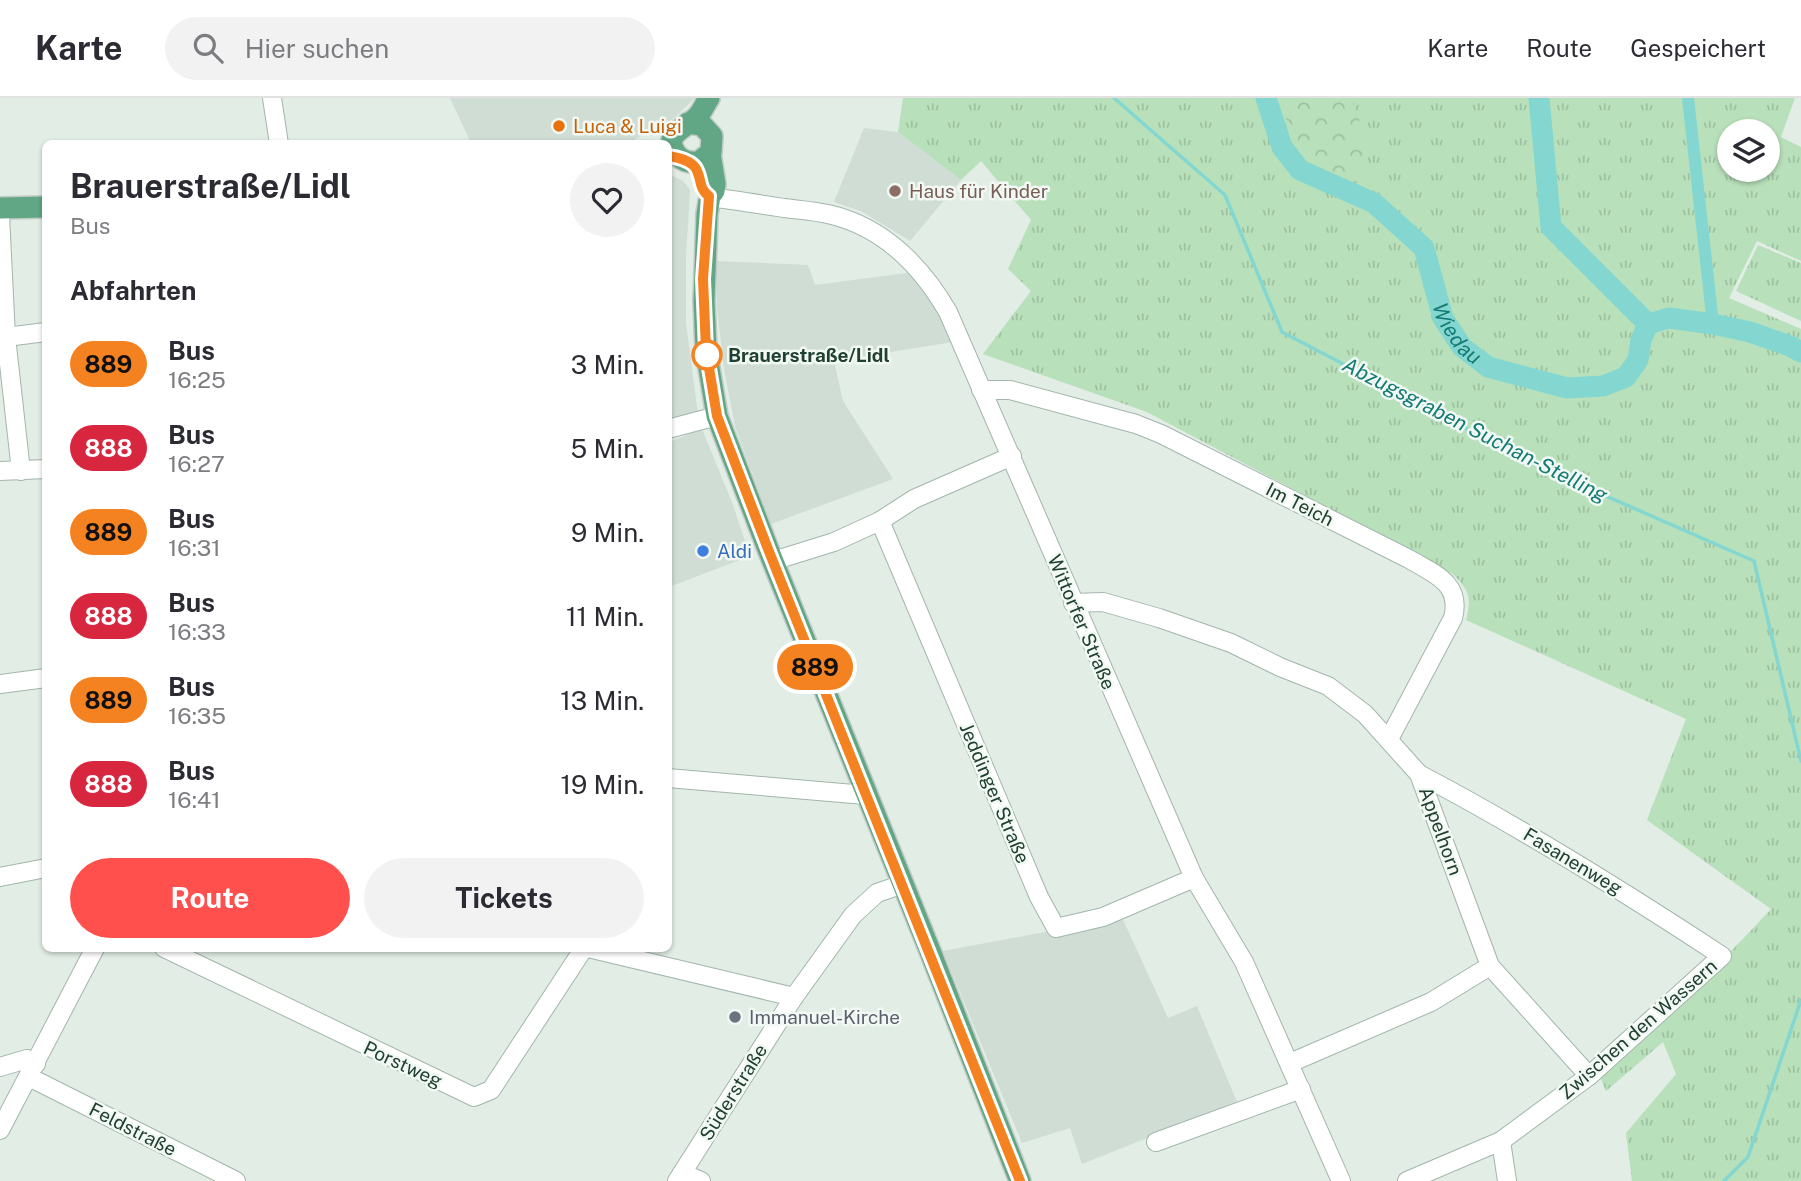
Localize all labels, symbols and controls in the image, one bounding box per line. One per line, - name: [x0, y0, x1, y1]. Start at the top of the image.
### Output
- search box: [165, 17, 655, 80]
- text: Karte: [35, 29, 123, 67]
- icon: search: [189, 29, 227, 67]
- text: Hier suchen: [245, 33, 389, 64]
- text: Karte: [1427, 34, 1488, 62]
- text: Route: [1526, 34, 1592, 62]
- text: Gespeichert: [1630, 34, 1766, 62]
- place label: Luca & Luigi: [573, 115, 682, 137]
- marker: Luca & Luigi: [551, 118, 567, 134]
- map controls: [1717, 119, 1780, 182]
- button: layers: [1717, 119, 1780, 182]
- button: heart: [570, 163, 644, 237]
- text: Brauerstraße/Lidl: [70, 167, 351, 205]
- place label: Haus für Kinder: [909, 180, 1048, 202]
- marker: Haus für Kinder: [887, 183, 903, 199]
- text: Bus: [70, 212, 110, 239]
- text: Abfahrten: [70, 275, 196, 306]
- water label: Wiedau: [1427, 300, 1487, 369]
- text: Bus: [168, 335, 215, 366]
- marker: Brauerstraße/Lidl: [692, 340, 722, 370]
- place label: Brauerstraße/Lidl: [728, 344, 890, 366]
- text: 3 Min.: [571, 349, 644, 380]
- text: 889: [85, 350, 132, 378]
- water label: Abzugsgraben Suchan-Stelling: [1339, 352, 1612, 508]
- text: 16:25: [168, 366, 226, 393]
- text: Bus: [168, 419, 215, 450]
- text: 5 Min.: [571, 433, 644, 464]
- text: 888: [84, 434, 133, 462]
- text: 16:27: [168, 450, 225, 477]
- street label: Im Teich: [1262, 478, 1338, 530]
- text: Bus: [168, 503, 215, 534]
- text: 9 Min.: [571, 517, 644, 548]
- text: 889: [85, 518, 132, 546]
- text: 16:31: [168, 534, 221, 561]
- place label: Aldi: [717, 540, 752, 562]
- marker: Aldi: [695, 543, 711, 559]
- street label: Wittorfer Straße: [1044, 551, 1120, 693]
- text: Bus: [168, 587, 215, 618]
- text: 11 Min.: [566, 601, 644, 632]
- text: 888: [84, 602, 133, 630]
- text: 16:33: [168, 618, 226, 645]
- line badge: 889: [775, 644, 855, 690]
- text: 889: [791, 653, 839, 681]
- text: Bus: [168, 671, 215, 702]
- text: 13 Min.: [560, 685, 644, 716]
- text: 889: [85, 686, 132, 714]
- text: 16:35: [168, 702, 226, 729]
- street label: Jeddinger Straße: [955, 719, 1035, 867]
- text: Bus: [168, 755, 215, 786]
- text: 19 Min.: [560, 769, 644, 800]
- text: 888: [84, 770, 133, 798]
- street label: Appelhorn: [1415, 784, 1467, 878]
- text: 16:41: [168, 786, 221, 813]
- street label: Fasanenweg: [1520, 823, 1626, 899]
- button: Route: [70, 858, 350, 938]
- button: Tickets: [364, 858, 644, 938]
- street label: Zwischen den Wassern: [1555, 955, 1721, 1103]
- place label: Immanuel-Kirche: [749, 1006, 900, 1028]
- marker: Immanuel-Kirche: [727, 1009, 743, 1025]
- street label: Porstweg: [360, 1036, 446, 1092]
- street label: Süderstraße: [695, 1040, 771, 1144]
- street label: Feldstraße: [86, 1098, 180, 1160]

